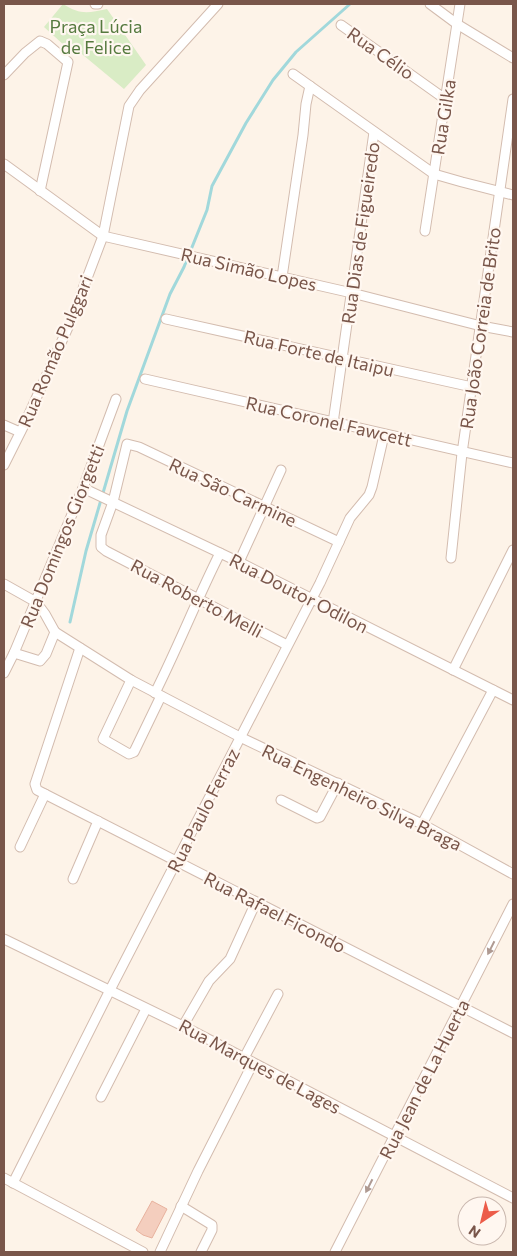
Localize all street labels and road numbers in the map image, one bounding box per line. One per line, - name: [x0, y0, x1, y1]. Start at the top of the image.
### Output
- street label: Rua Célio: [343, 22, 419, 84]
- street label: Rua Gilka: [426, 78, 460, 156]
- street label: Rua Dias de Figueiredo: [336, 141, 384, 325]
- street label: Rua João Correia de Brito: [455, 226, 505, 430]
- street label: Rua Simão Lopes: [179, 243, 319, 295]
- street label: Rua Romão Pulggari: [13, 272, 97, 430]
- street label: Rua Forte de Itaipu: [242, 325, 396, 381]
- street label: Rua Coronel Fawcett: [244, 391, 414, 451]
- street label: Rua Domingos Giorgetti: [15, 441, 109, 631]
- street label: Rua São Carmine: [166, 453, 300, 531]
- street label: Rua Doutor Odilon: [226, 548, 372, 638]
- street label: Rua Roberto Melli: [127, 554, 267, 642]
- street label: Rua Engenheiro Silva Braga: [259, 739, 465, 855]
- street label: Rua Paulo Ferraz: [162, 744, 244, 876]
- street label: Rua Rafael Ficondo: [200, 867, 350, 957]
- street label: Rua Jean de La Huerta: [374, 995, 474, 1163]
- street label: Rua Marques de Lages: [175, 1014, 345, 1118]

